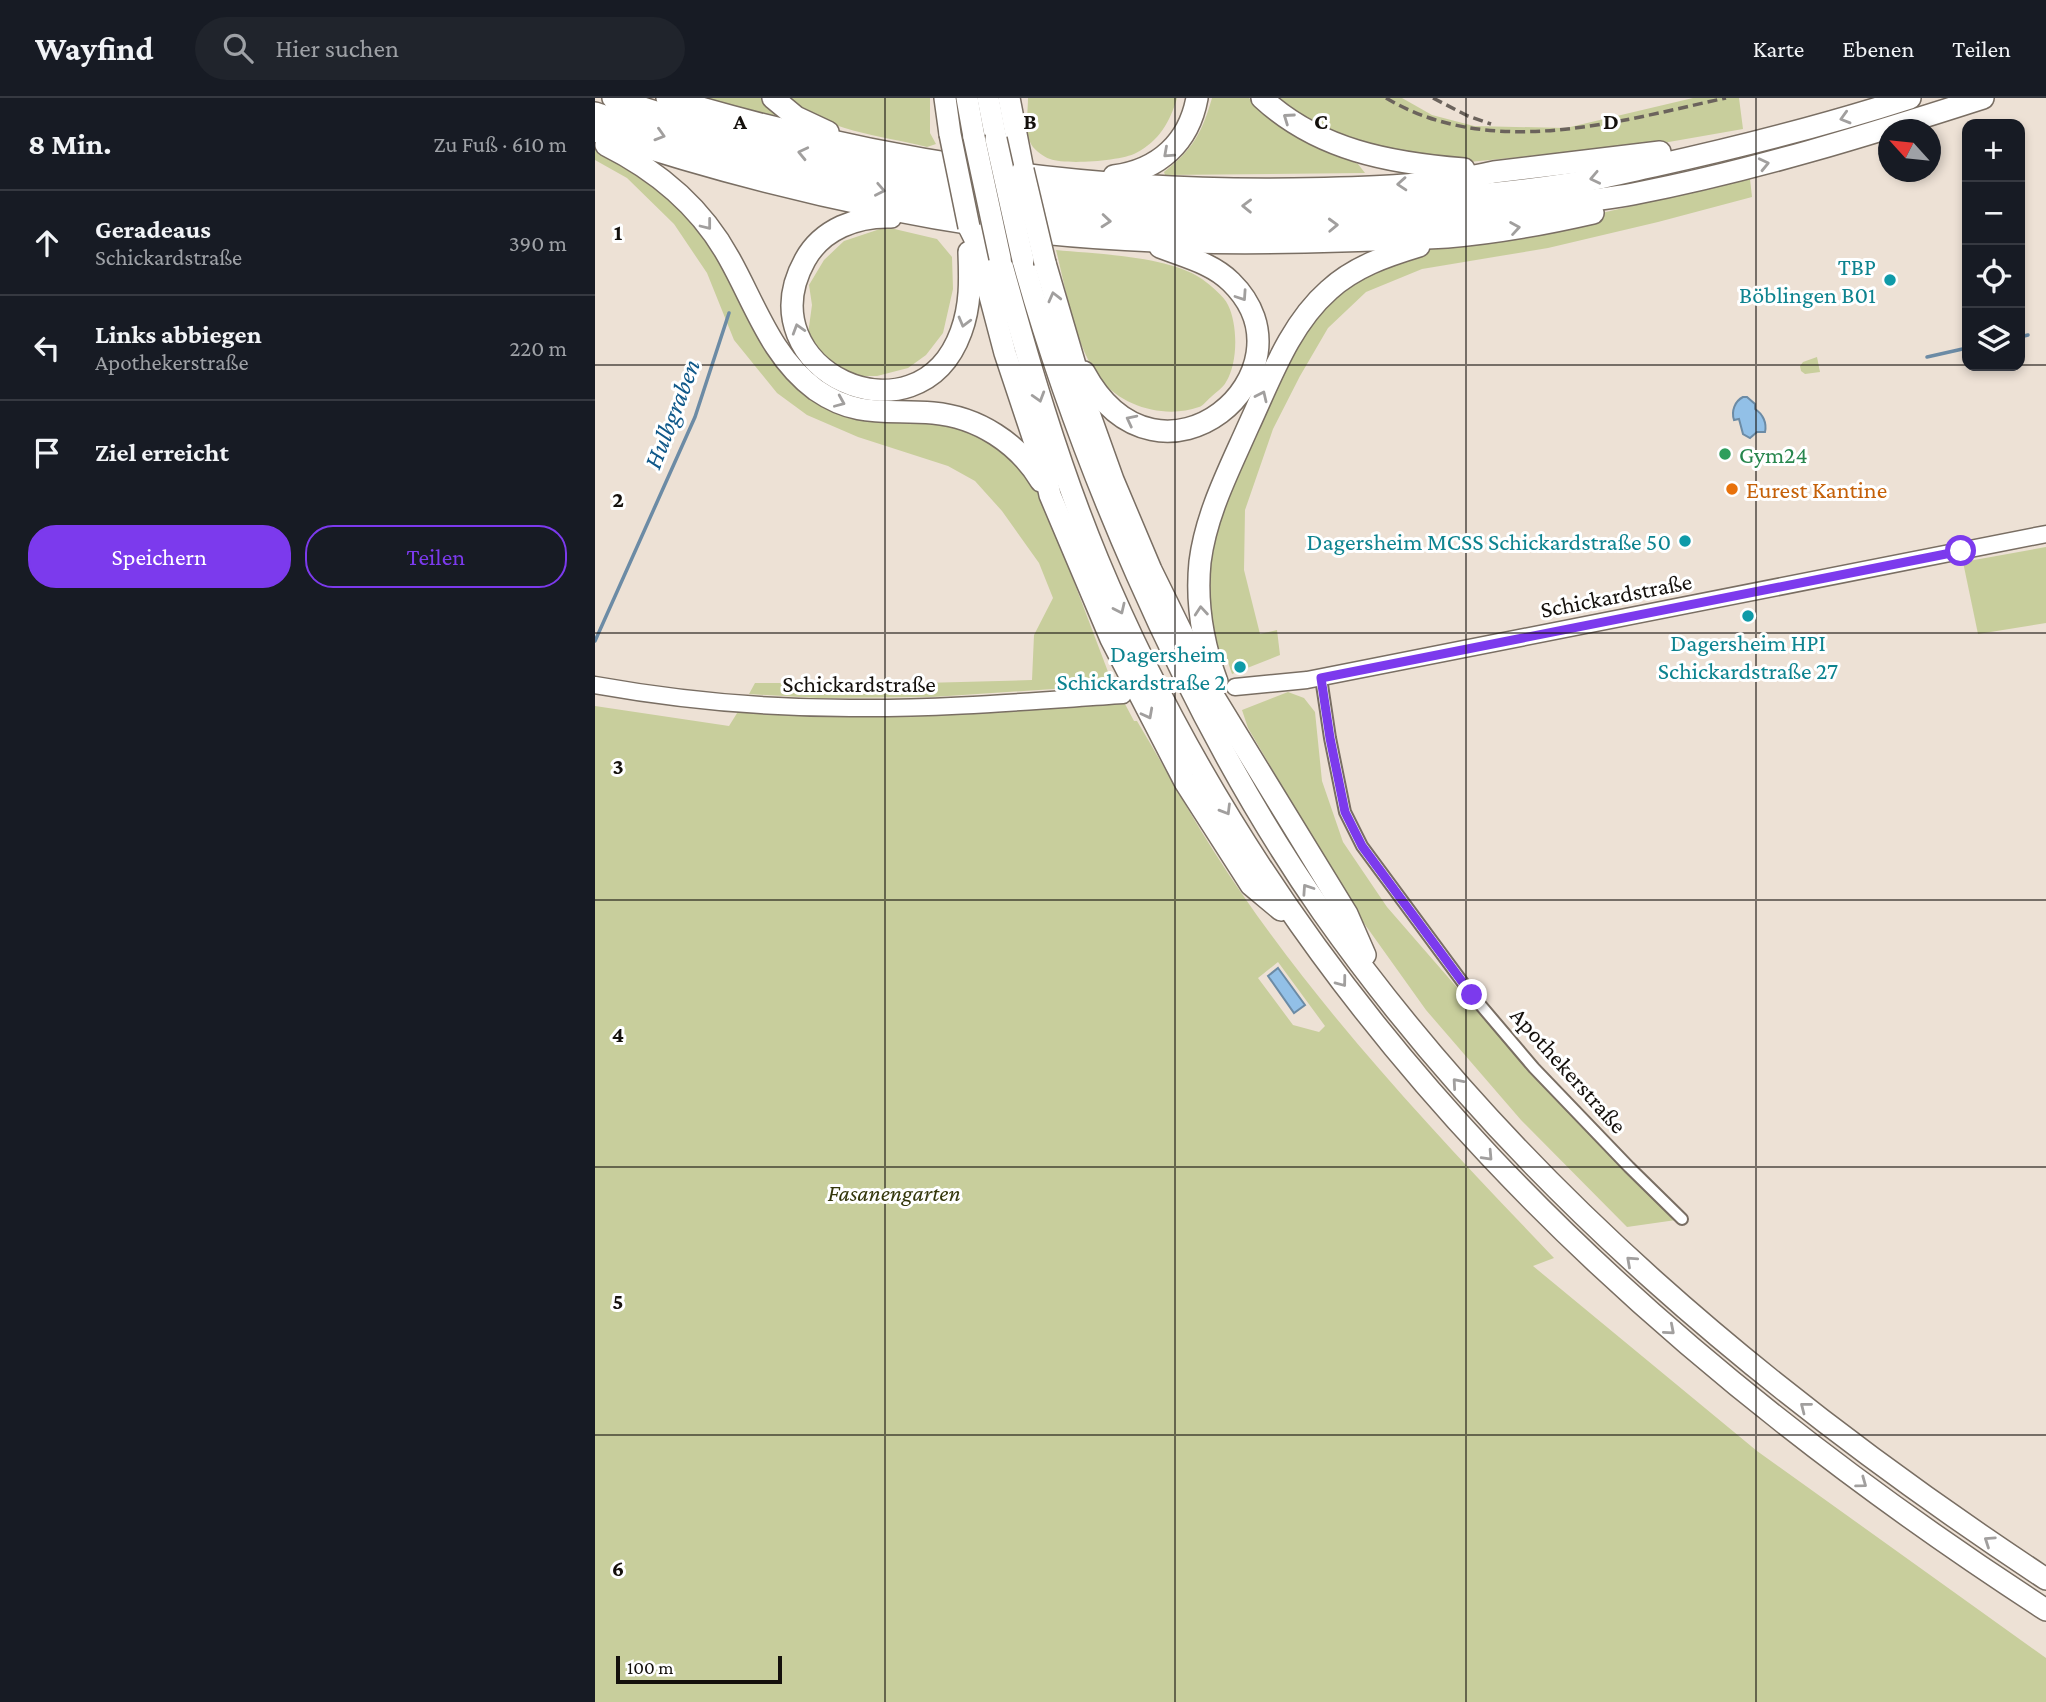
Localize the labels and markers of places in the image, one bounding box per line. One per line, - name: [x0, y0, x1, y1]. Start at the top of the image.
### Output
- place label: TBP Böblingen B01: [1739, 253, 1876, 308]
- marker: TBP Böblingen B01: [1882, 272, 1898, 288]
- place label: Gym24: [1739, 441, 1808, 468]
- marker: Gym24: [1717, 446, 1733, 462]
- place label: Eurest Kantine: [1746, 476, 1887, 503]
- marker: Eurest Kantine: [1724, 481, 1740, 497]
- place label: Dagersheim MCSS Schickardstraße 50: [1307, 528, 1671, 555]
- marker: Dagersheim MCSS Schickardstraße 50: [1677, 533, 1693, 549]
- marker: Dagersheim HPI Schickardstraße 27: [1740, 608, 1756, 624]
- place label: Dagersheim HPI Schickardstraße 27: [1658, 629, 1838, 684]
- place label: Dagersheim Schickardstraße 2: [1056, 640, 1226, 695]
- marker: Dagersheim Schickardstraße 2: [1232, 659, 1248, 675]

